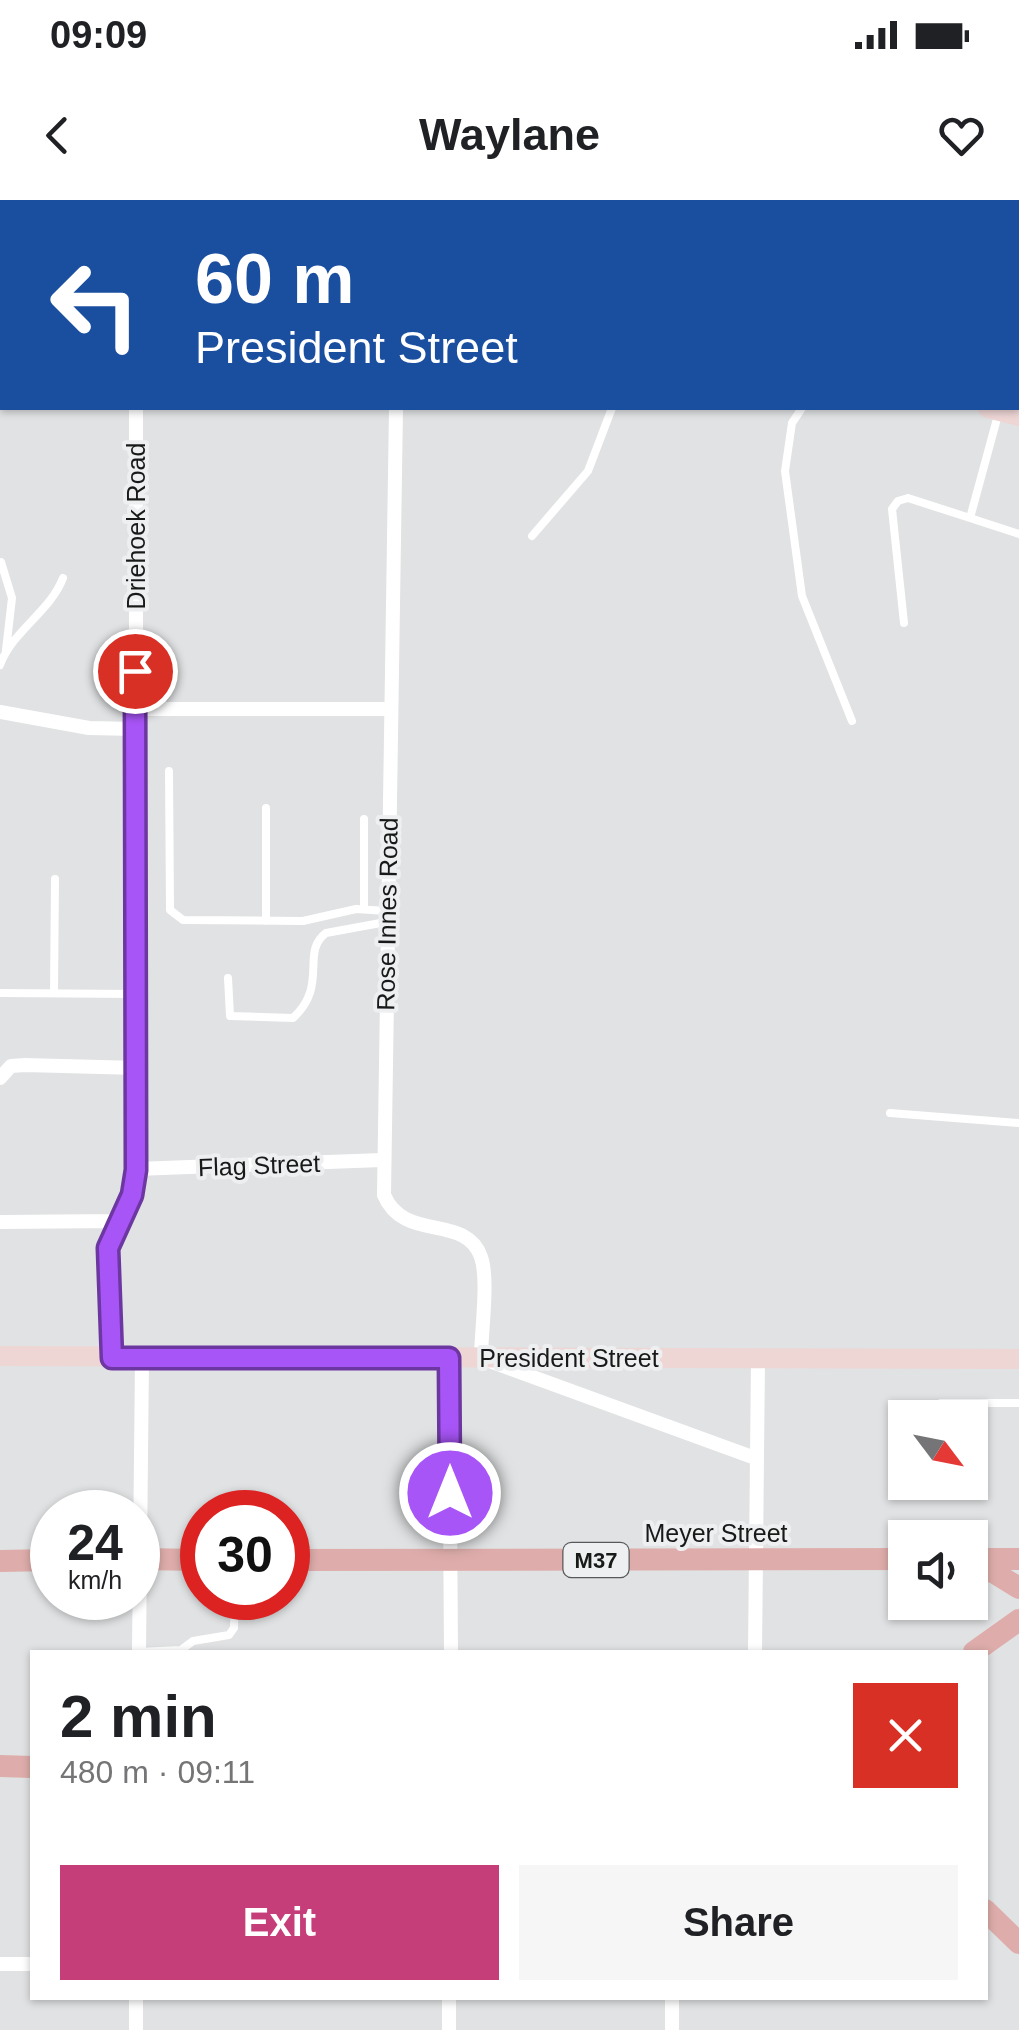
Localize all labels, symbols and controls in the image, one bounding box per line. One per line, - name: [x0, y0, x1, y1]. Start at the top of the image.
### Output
- text: 09:09: [50, 14, 147, 56]
- icon: back: [30, 108, 85, 163]
- icon: heart: [934, 108, 989, 163]
- text: Waylane: [419, 109, 600, 160]
- icon: left: [30, 240, 160, 370]
- text: 60 m: [195, 240, 355, 318]
- text: President Street: [195, 322, 518, 373]
- street label: Driehoek Road: [122, 443, 150, 609]
- pin: [93, 629, 178, 714]
- icon: arrive: [108, 644, 163, 699]
- street label: Rose Innes Road: [371, 817, 403, 1011]
- street label: Flag Street: [197, 1149, 321, 1181]
- street label: President Street: [479, 1344, 659, 1372]
- north arrow: [888, 1400, 988, 1500]
- map controls: [888, 1400, 988, 1620]
- position arrow: [398, 1441, 502, 1545]
- speed limit sign: 30: [180, 1490, 310, 1620]
- text: 24: [67, 1515, 123, 1571]
- street label: Meyer Street: [644, 1519, 788, 1547]
- button: sound: [888, 1520, 988, 1620]
- road number: M37: [564, 1543, 628, 1577]
- text: km/h: [68, 1566, 122, 1594]
- text: 2 min: [60, 1683, 217, 1750]
- button: close: [853, 1683, 958, 1788]
- text: 480 m · 09:11: [60, 1754, 255, 1790]
- button: Exit: [60, 1865, 499, 1980]
- button: Share: [519, 1865, 958, 1980]

